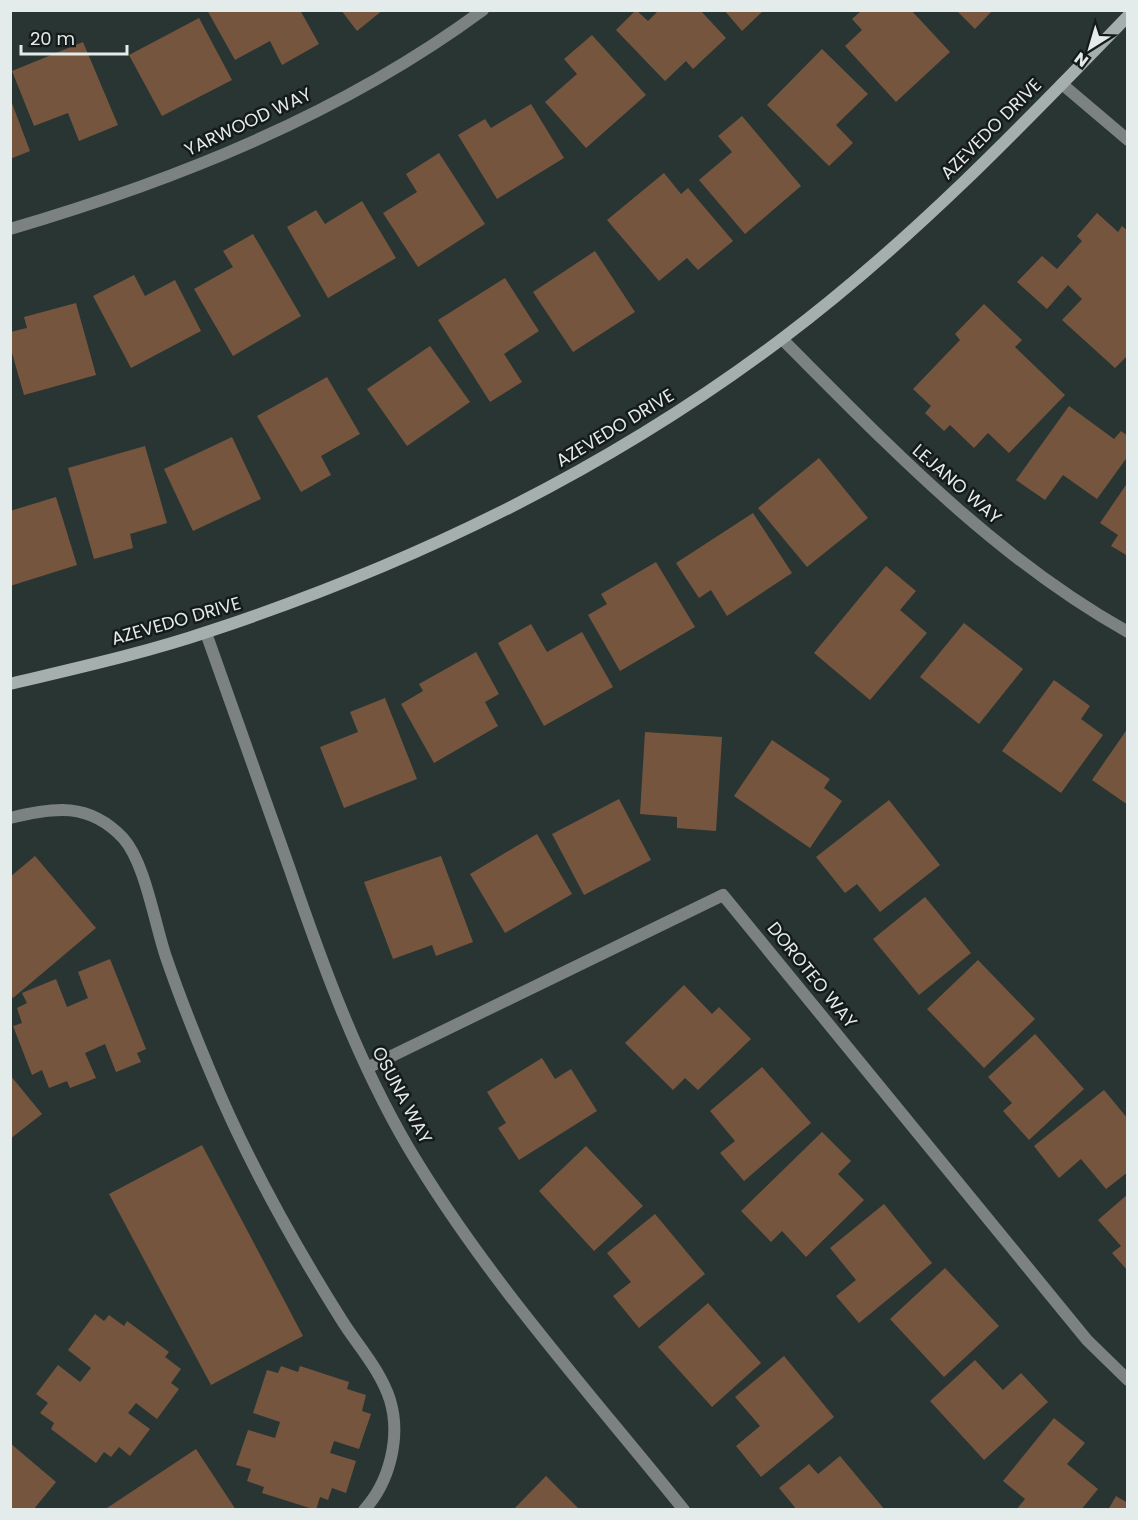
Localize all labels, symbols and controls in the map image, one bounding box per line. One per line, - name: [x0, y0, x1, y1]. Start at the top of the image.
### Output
- scale bar: [21, 18, 128, 56]
- north arrow: [1060, 18, 1120, 78]
- text: 20 m: [30, 26, 75, 51]
- text: N: [1070, 47, 1093, 72]
- street label: AZEVEDO DRIVE: [935, 73, 1047, 185]
- street label: YARWOOD WAY: [180, 81, 316, 162]
- street label: AZEVEDO DRIVE: [551, 382, 678, 473]
- street label: LEJANO WAY: [907, 438, 1008, 530]
- street label: AZEVEDO DRIVE: [108, 590, 244, 651]
- street label: DOROTEO WAY: [762, 916, 863, 1033]
- street label: OSUNA WAY: [366, 1042, 439, 1148]

